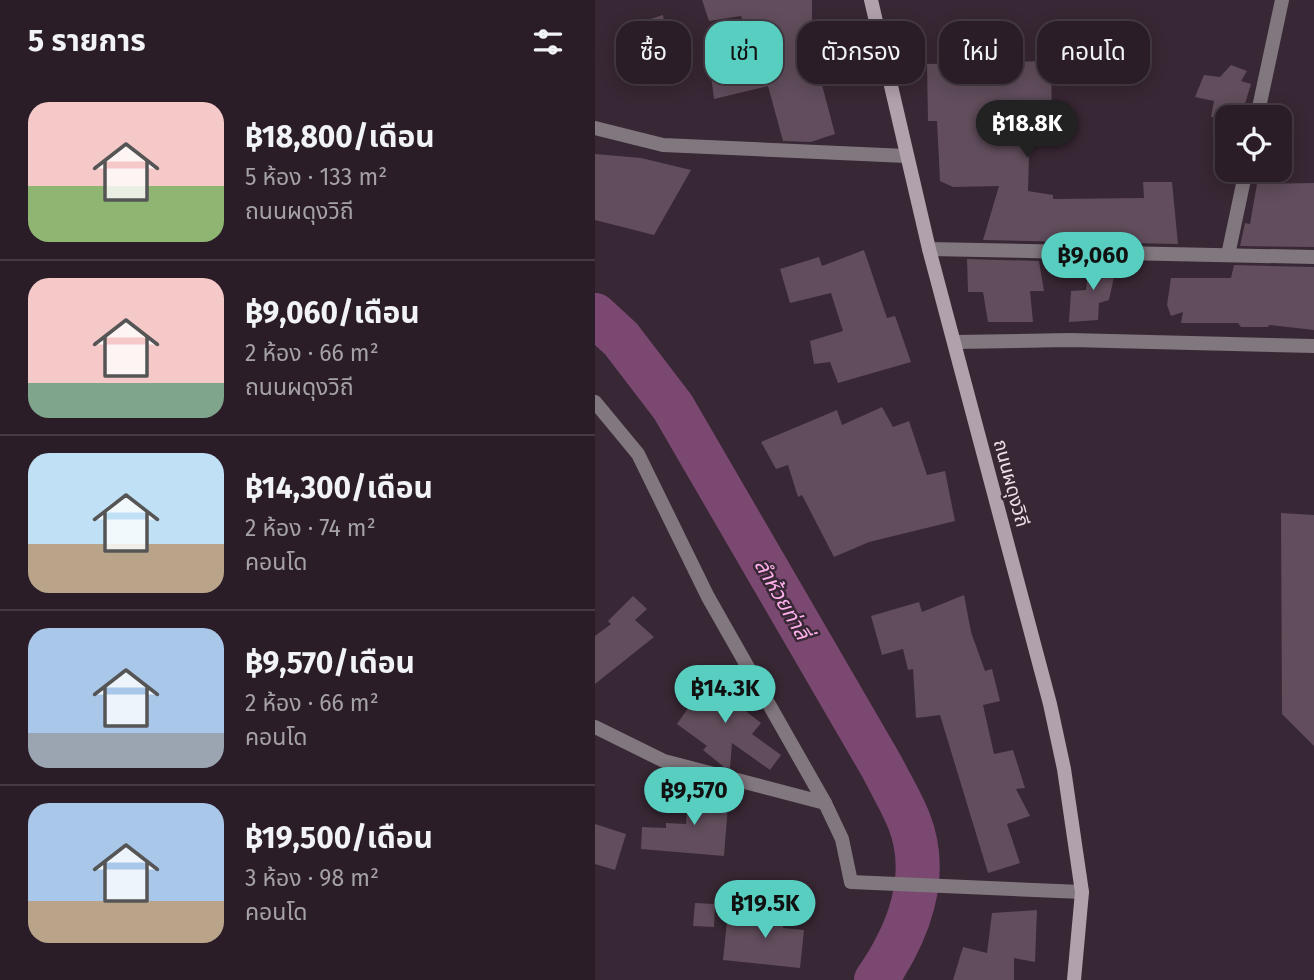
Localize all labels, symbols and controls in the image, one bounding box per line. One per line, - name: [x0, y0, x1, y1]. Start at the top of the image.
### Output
- chip: ซื้อ: [616, 21, 691, 84]
- chip: เช่า: [705, 21, 783, 84]
- chip: ตัวกรอง: [797, 21, 925, 84]
- chip: ใหม่: [939, 21, 1023, 84]
- chip: คอนโด: [1037, 21, 1150, 84]
- text: 5 รายการ: [28, 23, 146, 59]
- icon: filters: [529, 23, 567, 61]
- pin: ฿18.8K: [970, 100, 1084, 160]
- map controls: [1215, 105, 1292, 182]
- button: locate: [1215, 105, 1292, 182]
- text: ฿18.8K: [992, 109, 1062, 137]
- text: ฿18,800/เดือน: [245, 119, 435, 155]
- icon: home: [84, 130, 168, 214]
- text: 5 ห้อง · 133 m²: [245, 163, 387, 191]
- text: ถนนผดุงวิถี: [245, 197, 354, 225]
- pin: ฿9,060: [1036, 232, 1150, 292]
- text: ฿9,060: [1057, 241, 1129, 269]
- text: ฿9,060/เดือน: [245, 295, 420, 331]
- icon: home: [84, 306, 168, 390]
- text: 2 ห้อง · 66 m²: [245, 339, 379, 367]
- text: ถนนผดุงวิถี: [245, 373, 354, 401]
- street label: ถนนผดุงวิถี: [989, 437, 1034, 529]
- text: ฿14,300/เดือน: [245, 470, 433, 506]
- icon: home: [84, 481, 168, 565]
- text: 2 ห้อง · 74 m²: [245, 514, 376, 542]
- text: คอนโด: [245, 548, 307, 576]
- water label: ลำห้วยท่าลี่: [748, 553, 819, 647]
- text: ฿9,570/เดือน: [245, 645, 415, 681]
- icon: home: [84, 656, 168, 740]
- pin: ฿14.3K: [668, 666, 782, 725]
- text: ฿14.3K: [691, 674, 759, 702]
- text: 2 ห้อง · 66 m²: [245, 689, 379, 717]
- text: คอนโด: [245, 723, 307, 751]
- pin: ฿9,570: [637, 768, 751, 827]
- text: ฿9,570: [660, 776, 728, 804]
- text: ฿19,500/เดือน: [245, 820, 433, 856]
- icon: home: [84, 831, 168, 915]
- text: 3 ห้อง · 98 m²: [245, 864, 379, 892]
- pin: ฿19.5K: [708, 880, 822, 940]
- text: ฿19.5K: [730, 889, 800, 917]
- text: คอนโด: [245, 898, 307, 926]

